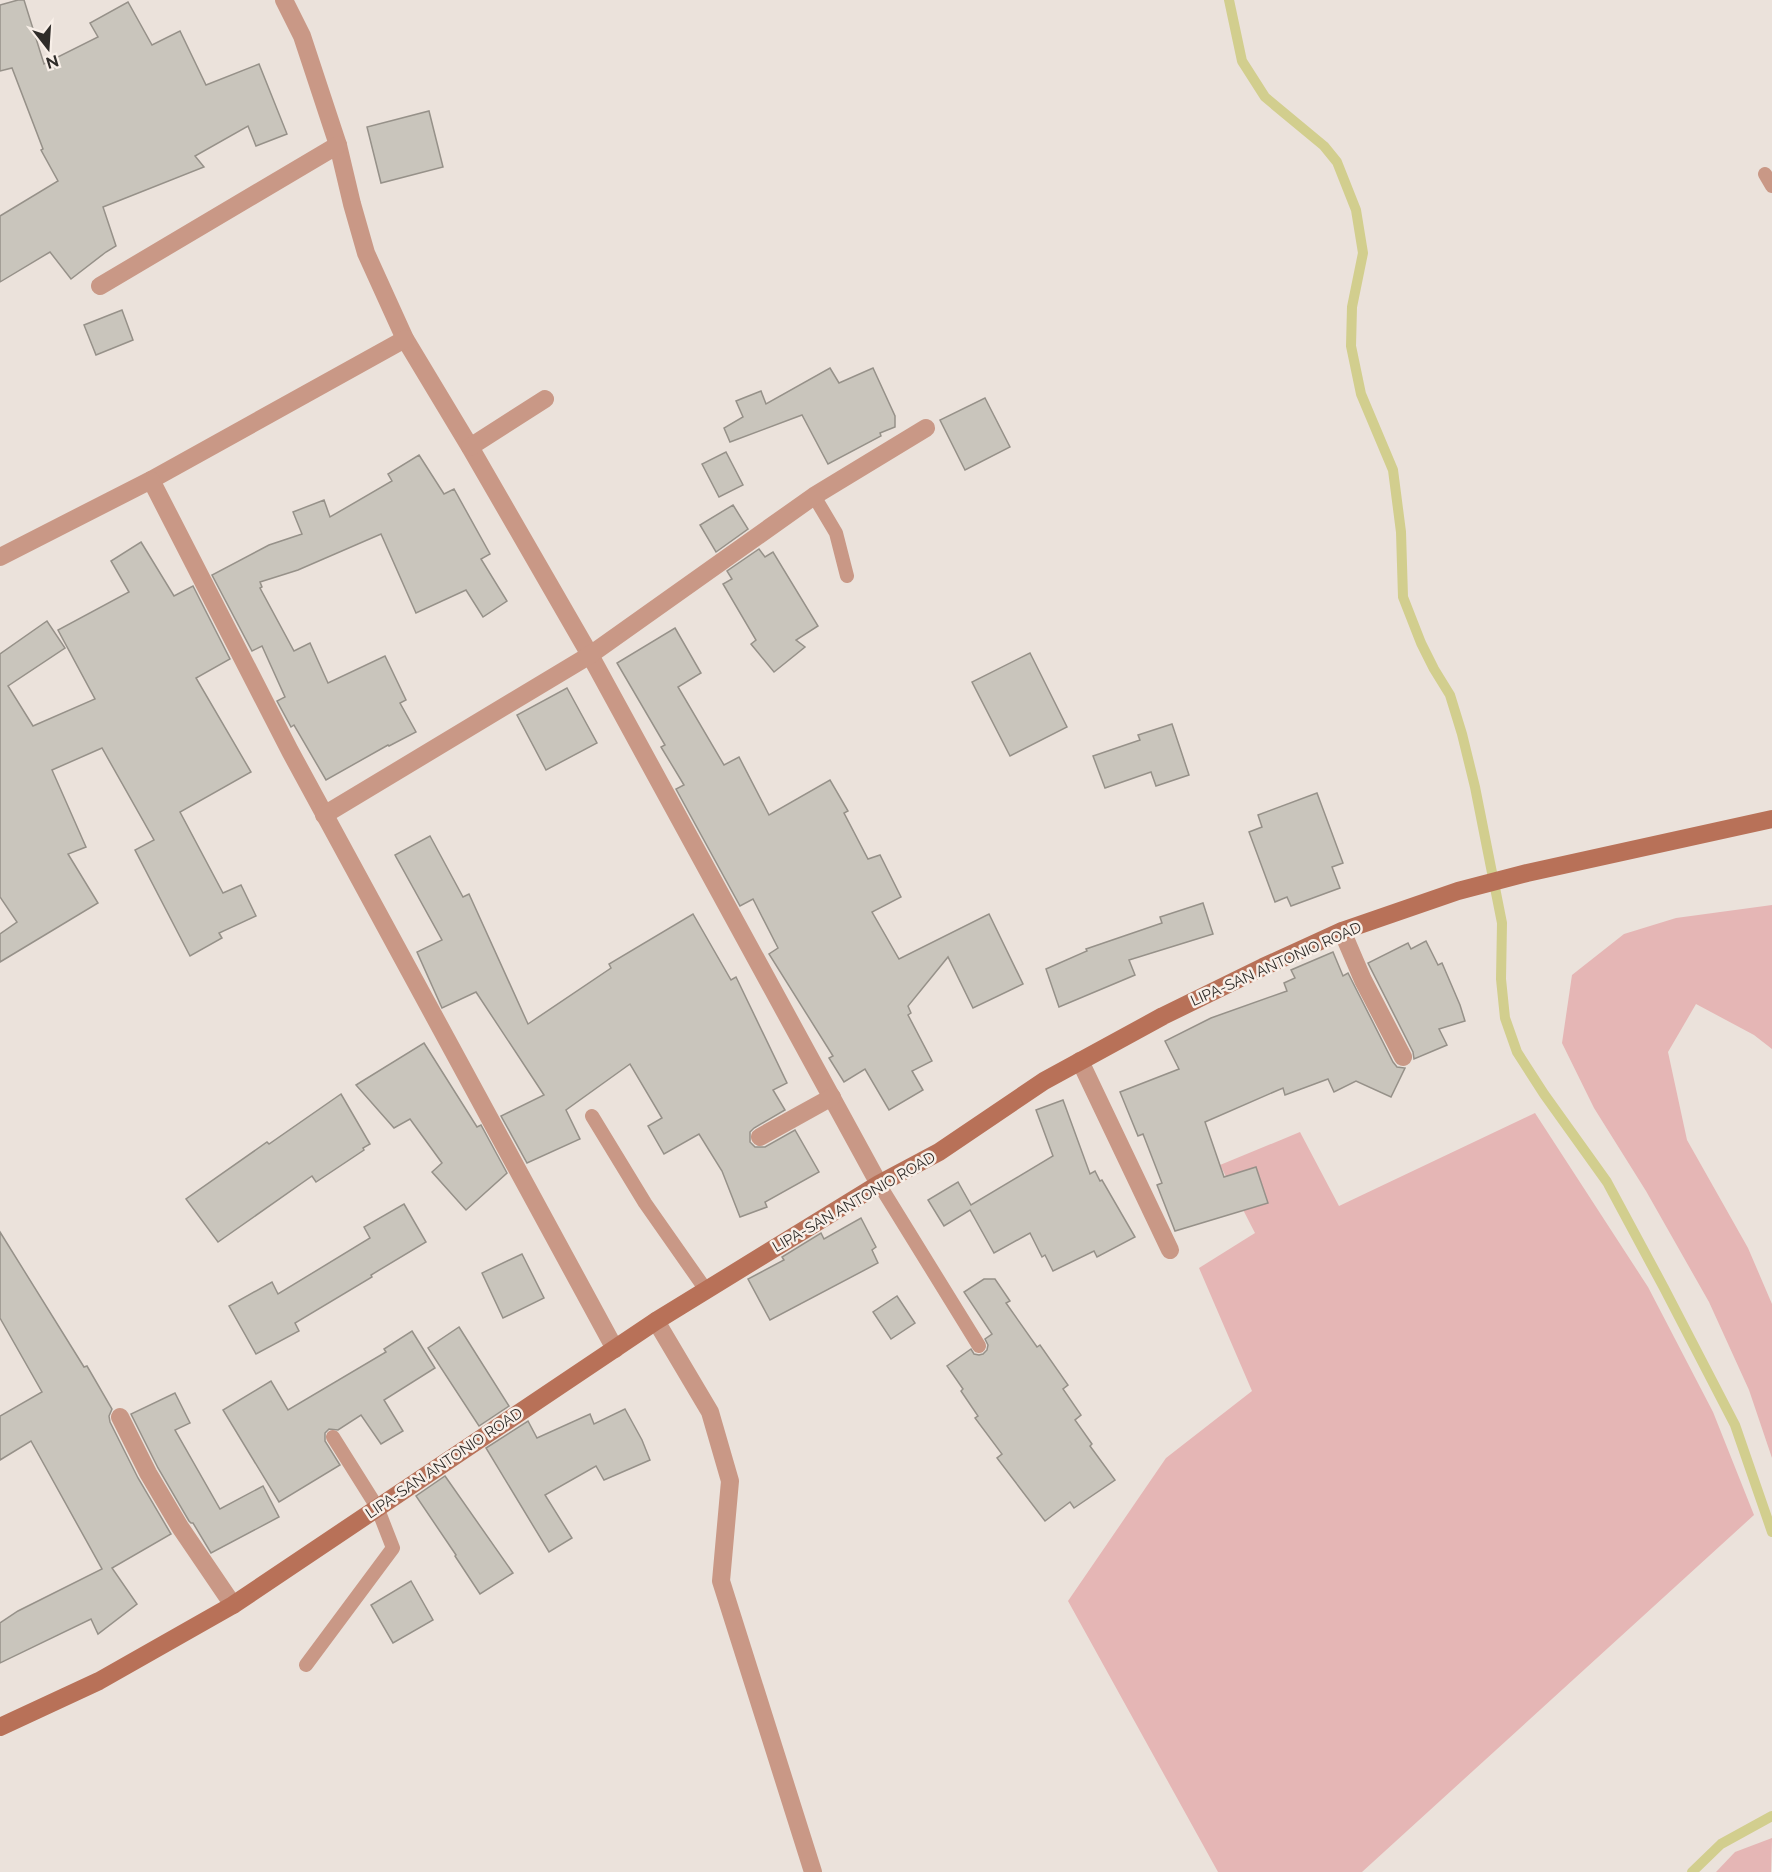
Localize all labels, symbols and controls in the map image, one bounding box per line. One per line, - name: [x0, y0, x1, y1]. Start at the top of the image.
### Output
- north arrow: [18, 18, 78, 78]
- text: N: [44, 51, 61, 73]
- street label: LIPA-SAN ANTONIO ROAD: [1188, 918, 1364, 1010]
- street label: LIPA-SAN ANTONIO ROAD: [769, 1148, 939, 1256]
- street label: LIPA-SAN ANTONIO ROAD: [362, 1404, 526, 1522]

